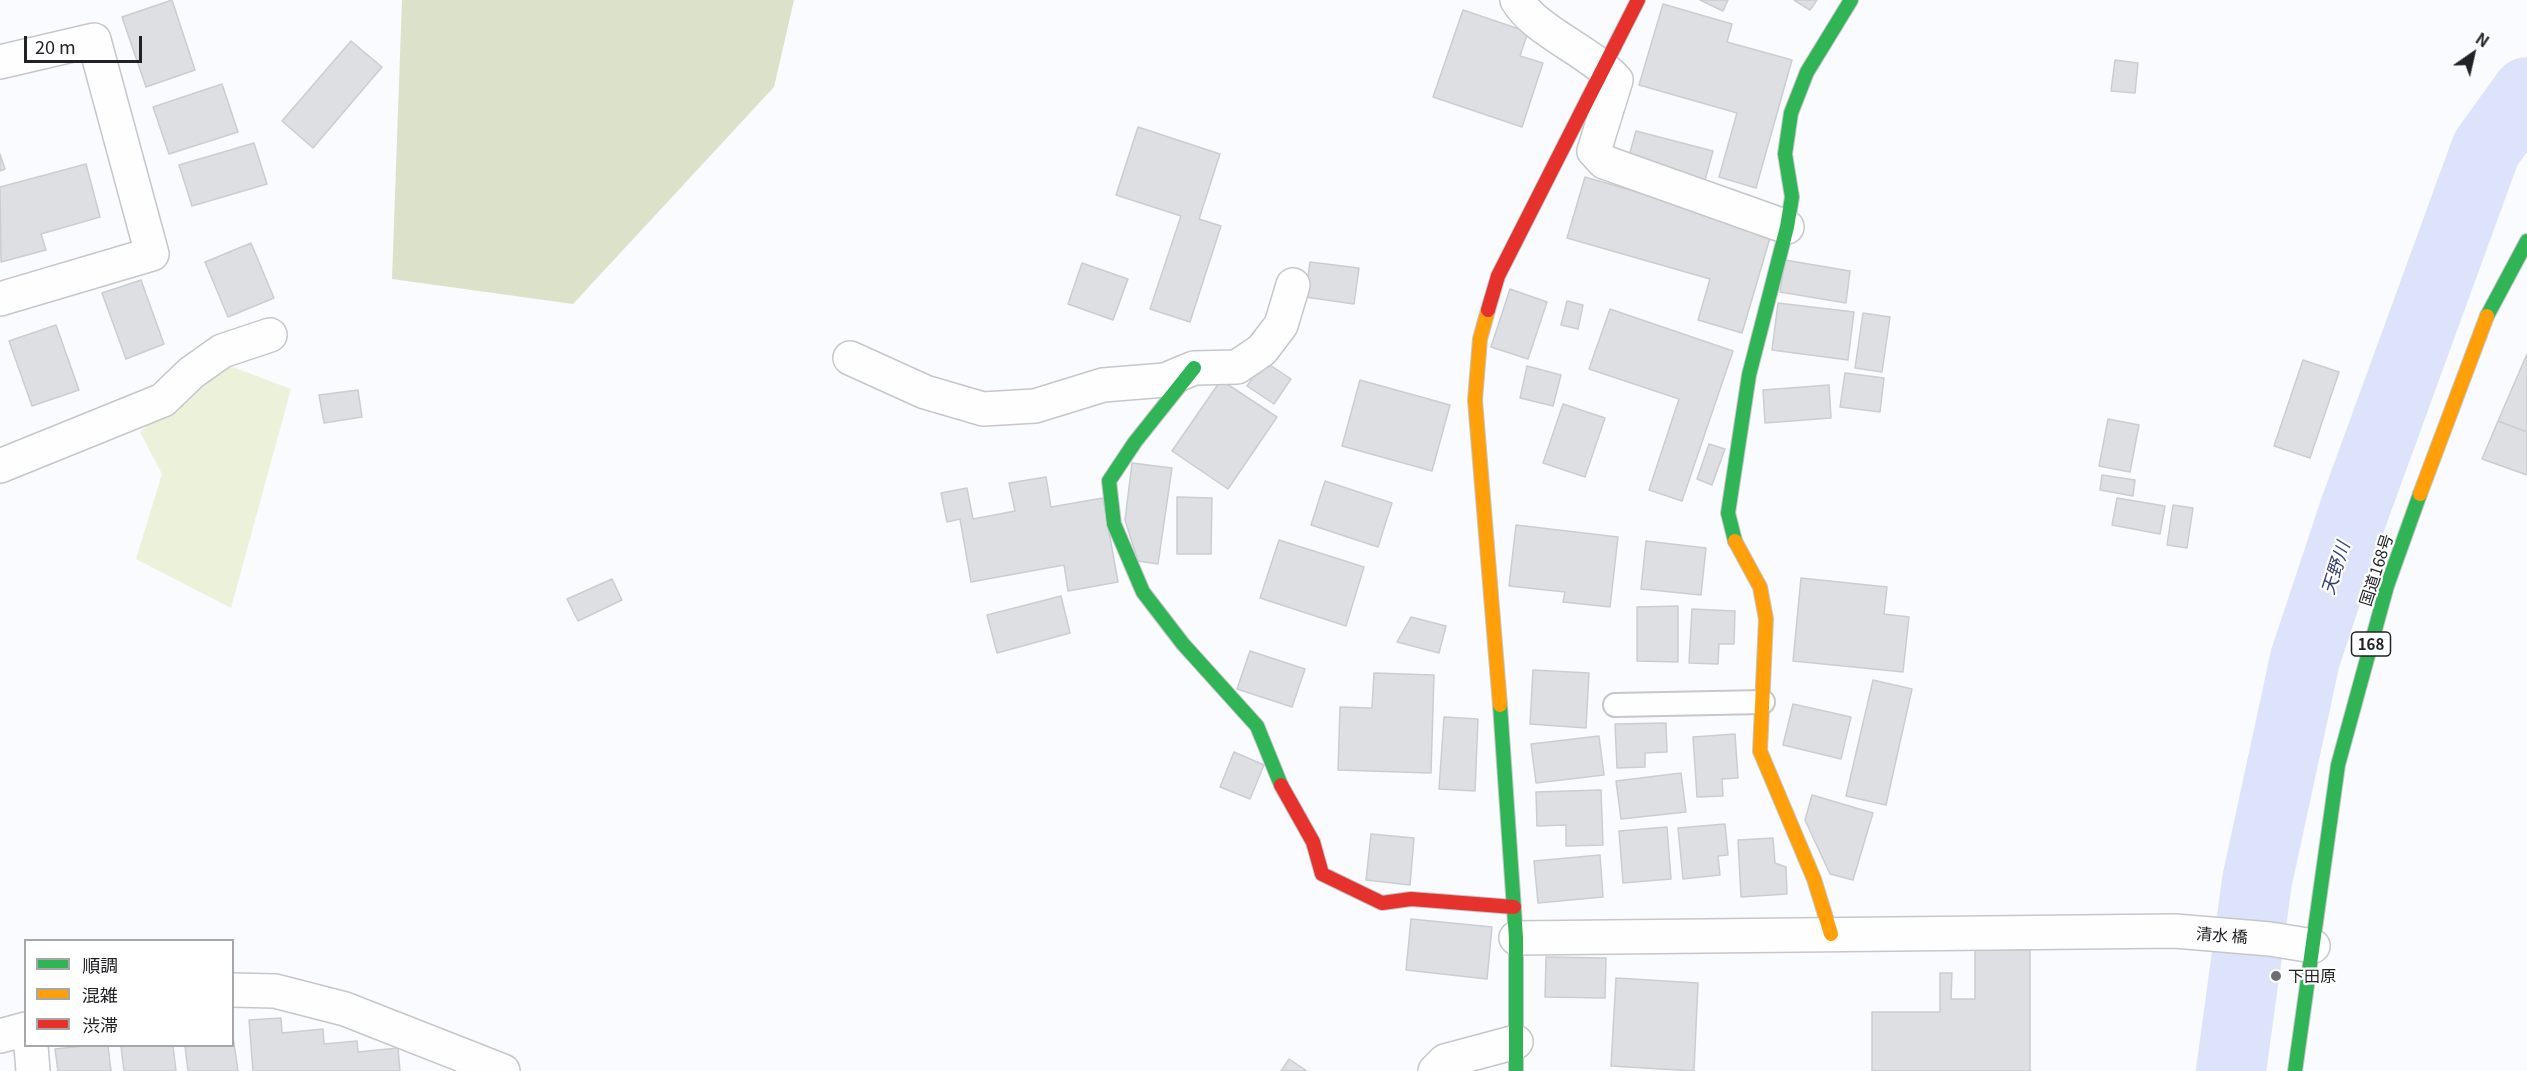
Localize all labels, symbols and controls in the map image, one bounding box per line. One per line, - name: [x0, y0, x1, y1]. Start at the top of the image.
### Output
- scale bar: [27, 24, 146, 62]
- north arrow: [2443, 24, 2503, 84]
- text: N: [2471, 26, 2495, 52]
- text: 20 m: [35, 33, 76, 59]
- street label: 国道168号: [2355, 532, 2397, 608]
- water label: 天野川: [2316, 539, 2354, 597]
- road number: 168: [2352, 632, 2390, 656]
- street label: 清水 橋: [2196, 924, 2248, 946]
- legend: [24, 939, 234, 1047]
- text: 順調: [82, 951, 118, 977]
- place label: 下田原: [2288, 966, 2336, 986]
- marker: 下田原: [2269, 969, 2283, 983]
- text: 混雑: [82, 981, 118, 1007]
- text: 渋滞: [82, 1011, 118, 1037]

